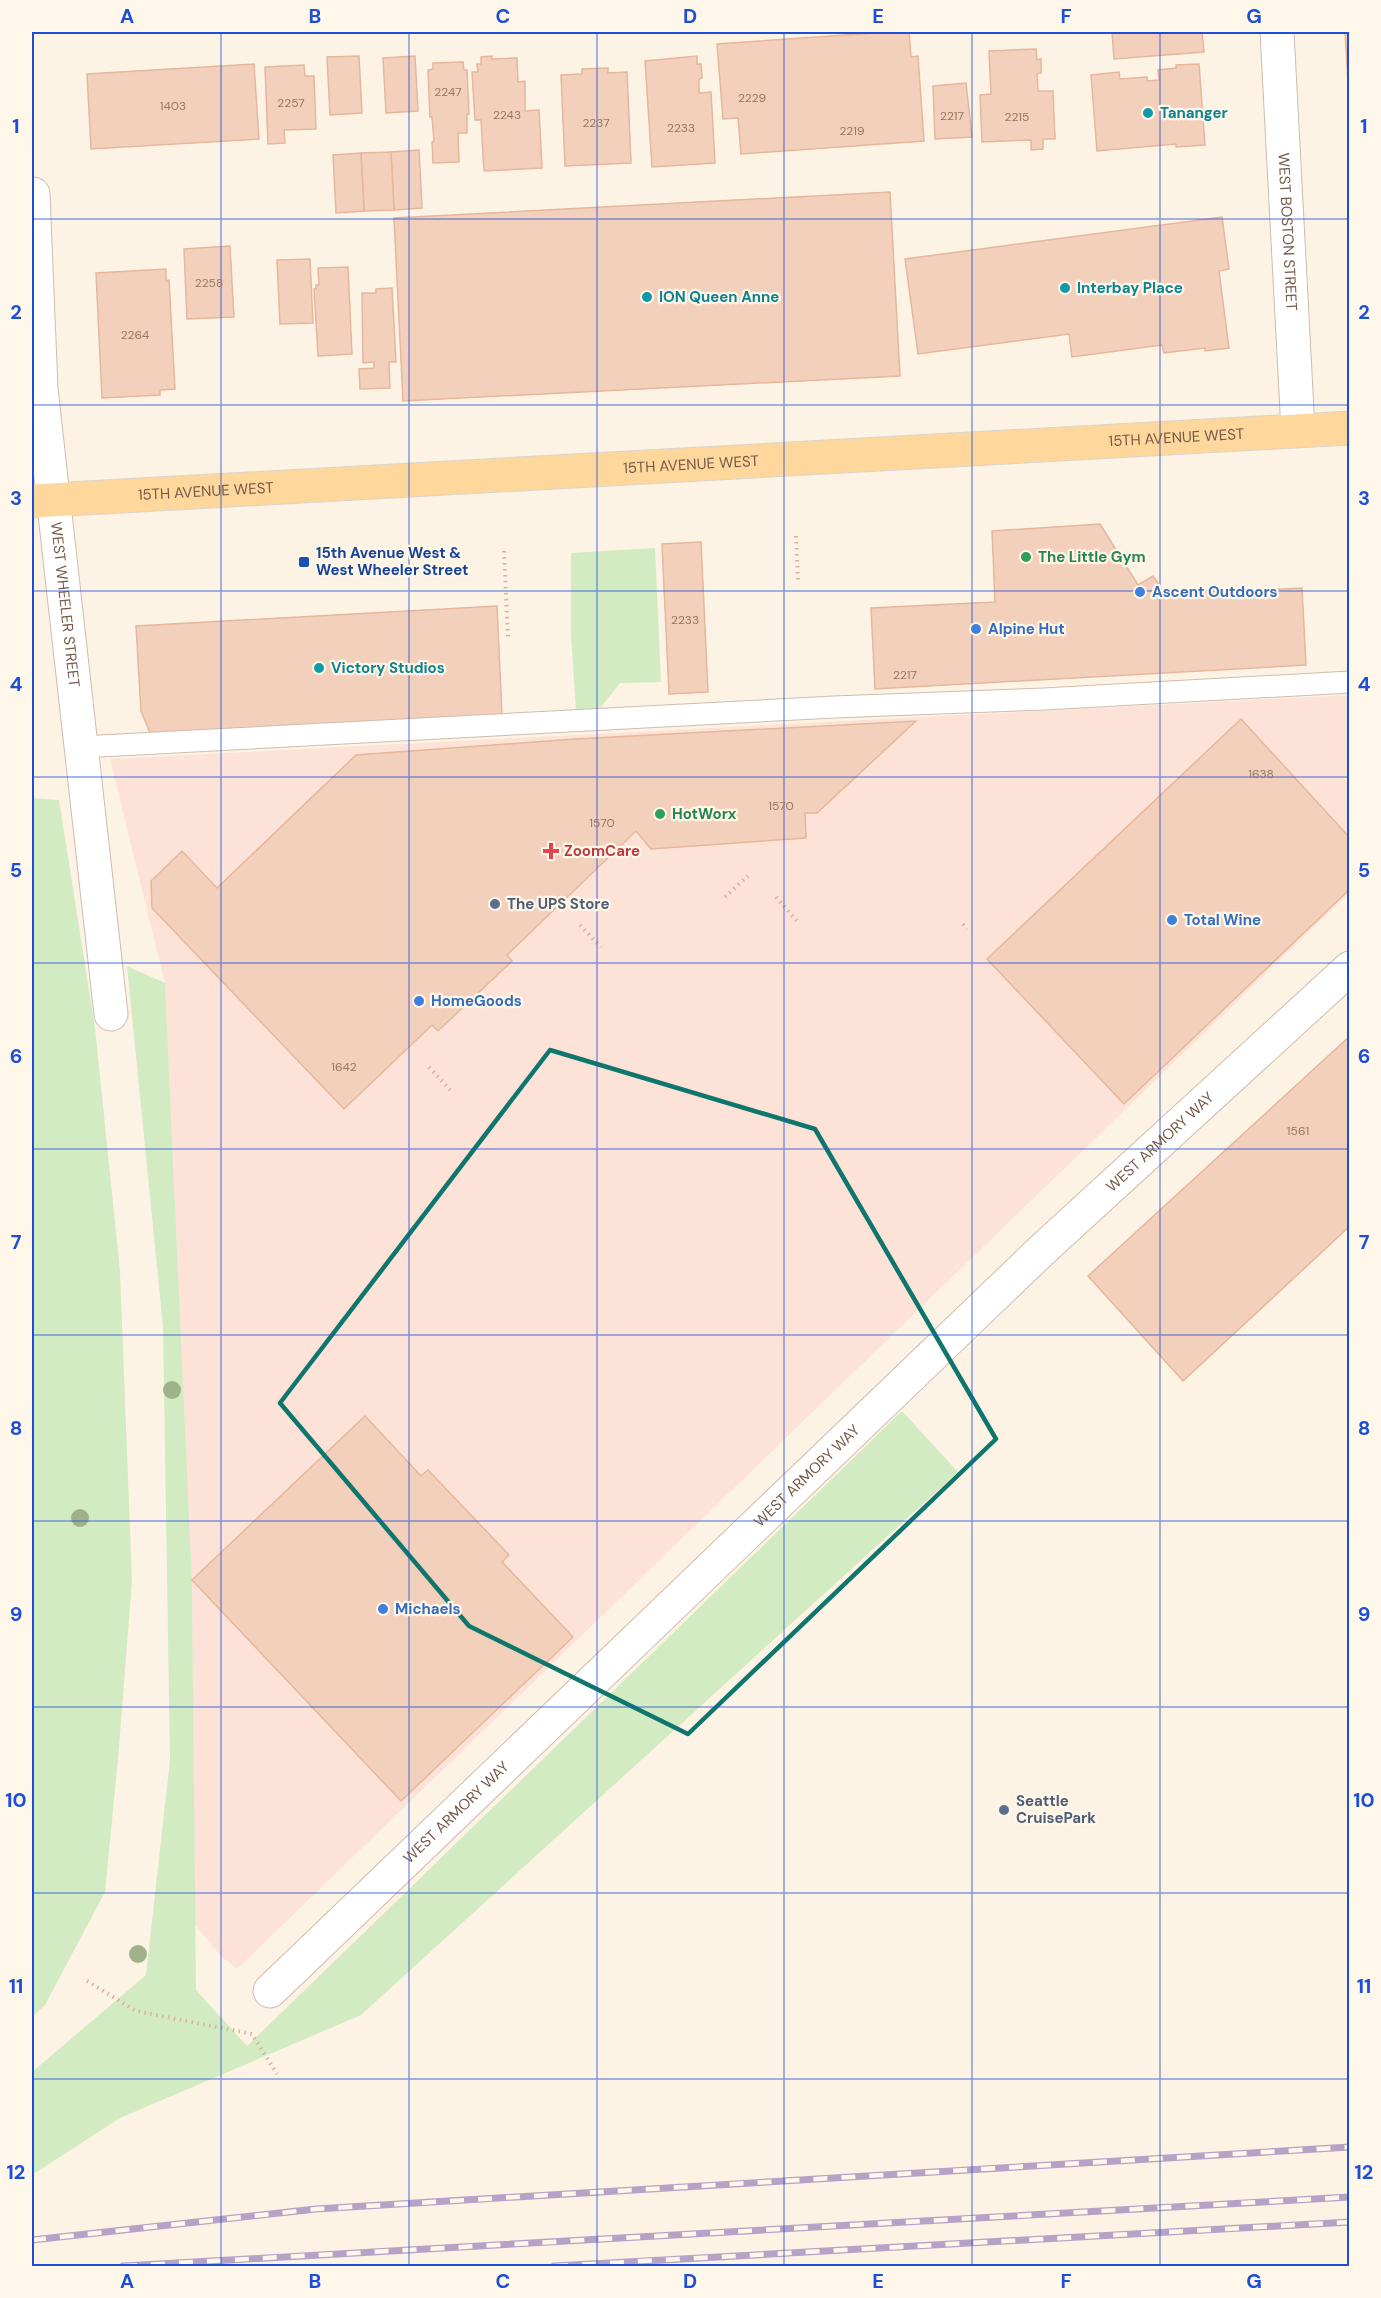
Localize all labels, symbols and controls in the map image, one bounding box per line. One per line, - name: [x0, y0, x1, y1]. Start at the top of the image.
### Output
- text: A: [120, 3, 134, 29]
- text: B: [309, 3, 321, 29]
- text: C: [496, 3, 510, 29]
- text: D: [683, 3, 697, 29]
- text: E: [872, 3, 884, 29]
- text: F: [1060, 3, 1072, 29]
- text: G: [1246, 3, 1262, 29]
- house number: 2247: [434, 84, 462, 100]
- house number: 2229: [738, 90, 766, 106]
- house number: 2257: [277, 95, 305, 111]
- house number: 1403: [160, 98, 186, 114]
- place label: Tananger: [1160, 103, 1228, 123]
- marker: Tananger: [1141, 106, 1155, 120]
- house number: 2243: [493, 107, 521, 123]
- house number: 2217: [940, 108, 964, 124]
- house number: 2215: [1005, 109, 1029, 125]
- text: 1: [12, 113, 20, 139]
- text: 1: [1360, 113, 1368, 139]
- house number: 2237: [582, 115, 610, 131]
- house number: 2233: [667, 120, 695, 136]
- house number: 2219: [839, 123, 865, 139]
- street label: WEST BOSTON STREET: [1273, 152, 1302, 311]
- house number: 2258: [195, 275, 223, 291]
- place label: Interbay Place: [1077, 278, 1183, 298]
- marker: Interbay Place: [1058, 281, 1072, 295]
- place label: ION Queen Anne: [659, 287, 779, 307]
- marker: ION Queen Anne: [640, 290, 654, 304]
- text: 2: [10, 299, 22, 325]
- text: 2: [1358, 299, 1370, 325]
- house number: 2264: [121, 327, 149, 343]
- street label: 15TH AVENUE WEST: [1108, 424, 1245, 451]
- street label: 15TH AVENUE WEST: [623, 451, 759, 478]
- street label: 15TH AVENUE WEST: [137, 478, 274, 505]
- text: 3: [10, 485, 22, 511]
- text: 3: [1358, 485, 1370, 511]
- street label: WEST WHEELER STREET: [46, 521, 84, 688]
- place label: 15th Avenue West & West Wheeler Street: [316, 543, 469, 580]
- place label: The Little Gym: [1038, 547, 1146, 567]
- marker: The Little Gym: [1019, 550, 1033, 564]
- marker: 15th Avenue West & West Wheeler Street: [297, 555, 311, 569]
- place label: Ascent Outdoors: [1152, 582, 1278, 602]
- marker: Ascent Outdoors: [1133, 585, 1147, 599]
- house number: 2233: [671, 612, 699, 628]
- place label: Alpine Hut: [988, 619, 1065, 639]
- marker: Alpine Hut: [969, 622, 983, 636]
- place label: Victory Studios: [331, 658, 445, 678]
- marker: Victory Studios: [312, 661, 326, 675]
- house number: 2217: [893, 667, 917, 683]
- text: 4: [10, 671, 23, 697]
- text: 4: [1358, 671, 1371, 697]
- house number: 1638: [1248, 766, 1274, 782]
- house number: 1570: [768, 798, 794, 814]
- place label: HotWorx: [672, 804, 737, 824]
- marker: HotWorx: [653, 807, 667, 821]
- house number: 1570: [589, 815, 615, 831]
- place label: ZoomCare: [564, 841, 640, 861]
- marker: ZoomCare: [542, 842, 560, 860]
- text: 5: [10, 857, 22, 883]
- text: 5: [1358, 857, 1370, 883]
- place label: The UPS Store: [507, 894, 609, 914]
- marker: The UPS Store: [488, 897, 502, 911]
- place label: Total Wine: [1184, 910, 1261, 930]
- marker: Total Wine: [1165, 913, 1179, 927]
- place label: HomeGoods: [431, 991, 522, 1011]
- marker: HomeGoods: [412, 994, 426, 1008]
- text: 6: [10, 1043, 22, 1069]
- text: 6: [1358, 1043, 1370, 1069]
- house number: 1642: [331, 1059, 357, 1075]
- street label: WEST ARMORY WAY: [1102, 1087, 1218, 1196]
- house number: 1561: [1287, 1123, 1309, 1139]
- text: 7: [11, 1229, 22, 1255]
- text: 7: [1359, 1229, 1370, 1255]
- text: 8: [10, 1415, 22, 1441]
- text: 8: [1358, 1415, 1370, 1441]
- street label: WEST ARMORY WAY: [750, 1420, 864, 1531]
- place label: Michaels: [395, 1599, 461, 1619]
- text: 9: [10, 1601, 22, 1627]
- text: 9: [1358, 1601, 1370, 1627]
- marker: Michaels: [376, 1602, 390, 1616]
- street label: WEST ARMORY WAY: [399, 1757, 514, 1868]
- text: 10: [5, 1787, 27, 1813]
- text: 10: [1353, 1787, 1375, 1813]
- place label: Seattle CruisePark: [1016, 1791, 1096, 1828]
- marker: Seattle CruisePark: [997, 1803, 1011, 1817]
- text: 11: [9, 1973, 23, 1999]
- text: 11: [1357, 1973, 1371, 1999]
- text: 12: [7, 2159, 25, 2185]
- text: 12: [1355, 2159, 1373, 2185]
- text: A: [120, 2268, 134, 2294]
- text: B: [309, 2268, 321, 2294]
- text: C: [496, 2268, 510, 2294]
- text: D: [683, 2268, 697, 2294]
- text: E: [872, 2268, 884, 2294]
- text: F: [1060, 2268, 1072, 2294]
- text: G: [1246, 2268, 1262, 2294]

